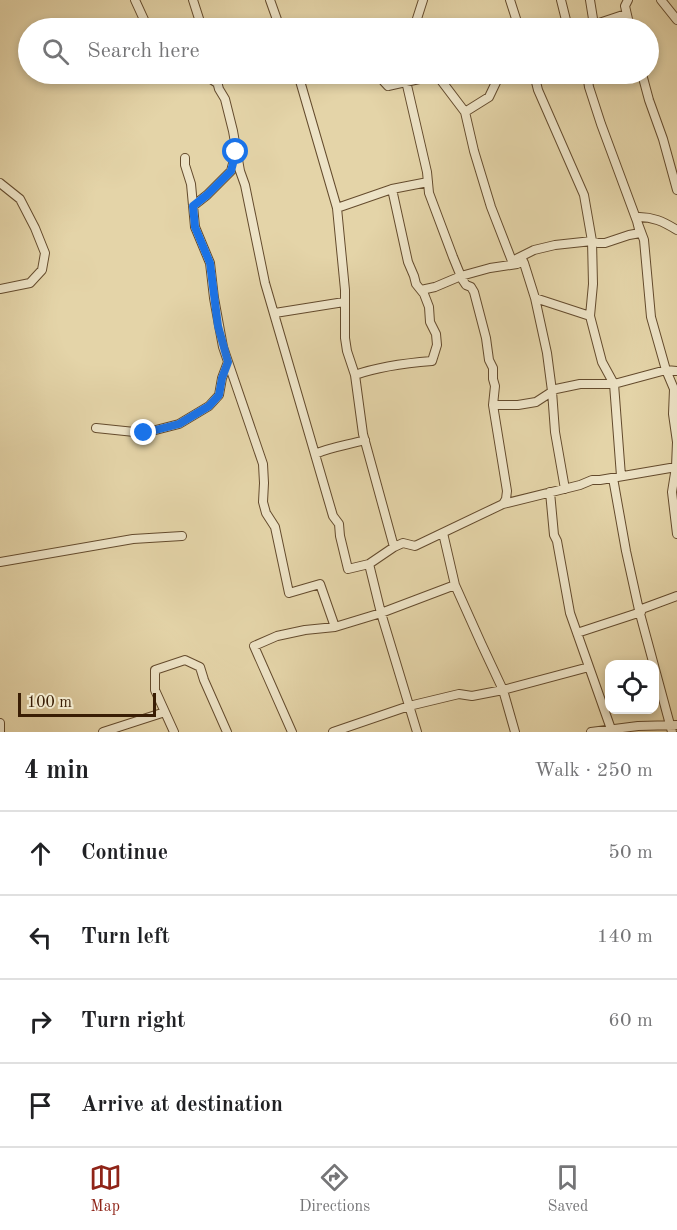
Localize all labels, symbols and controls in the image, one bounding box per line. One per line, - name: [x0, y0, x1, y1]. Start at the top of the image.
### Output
- search box: [18, 18, 659, 84]
- icon: search: [39, 35, 72, 68]
- text: Search here: [87, 40, 200, 62]
- route start: [222, 138, 248, 164]
- route end: [130, 419, 156, 445]
- map controls: [605, 660, 659, 714]
- button: locate: [605, 660, 659, 714]
- scale bar: [18, 690, 156, 718]
- text: 100 m: [27, 695, 72, 711]
- text: 4 min: [24, 758, 89, 784]
- text: Walk · 250 m: [534, 761, 653, 781]
- icon: ahead: [24, 837, 57, 870]
- text: Continue: [81, 842, 168, 864]
- text: 50 m: [608, 843, 653, 863]
- icon: left: [24, 921, 57, 954]
- text: Turn left: [81, 926, 170, 948]
- text: 140 m: [597, 927, 653, 947]
- icon: right: [24, 1005, 57, 1038]
- text: Turn right: [81, 1010, 185, 1032]
- text: 60 m: [608, 1011, 653, 1031]
- icon: arrive: [24, 1089, 57, 1122]
- text: Arrive at destination: [81, 1094, 283, 1116]
- tab: Map: [89, 1161, 122, 1217]
- tab: Directions: [299, 1161, 370, 1217]
- tab: Saved: [548, 1161, 588, 1217]

